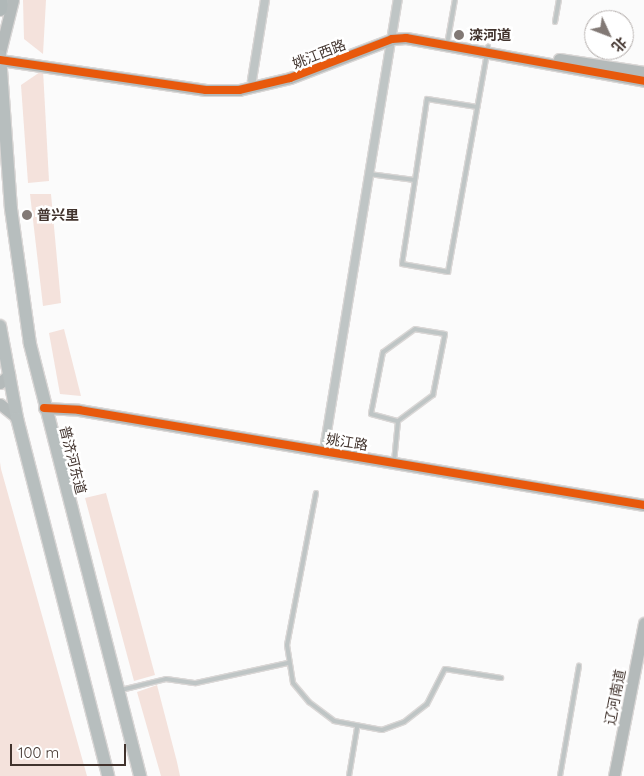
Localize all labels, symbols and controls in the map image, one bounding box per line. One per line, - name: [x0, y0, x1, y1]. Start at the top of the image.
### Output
- north arrow: [584, 10, 634, 60]
- place label: 滦河道: [469, 27, 511, 43]
- marker: 滦河道: [453, 29, 465, 41]
- text: 北: [608, 33, 631, 56]
- street label: 姚江西路: [290, 36, 348, 72]
- place label: 普兴里: [37, 207, 79, 223]
- marker: 普兴里: [21, 209, 33, 221]
- street label: 普济河东道: [56, 424, 90, 496]
- street label: 姚江路: [325, 430, 369, 454]
- street label: 辽河南道: [601, 668, 629, 726]
- scale bar: [12, 734, 129, 766]
- text: 100 m: [18, 743, 59, 762]

